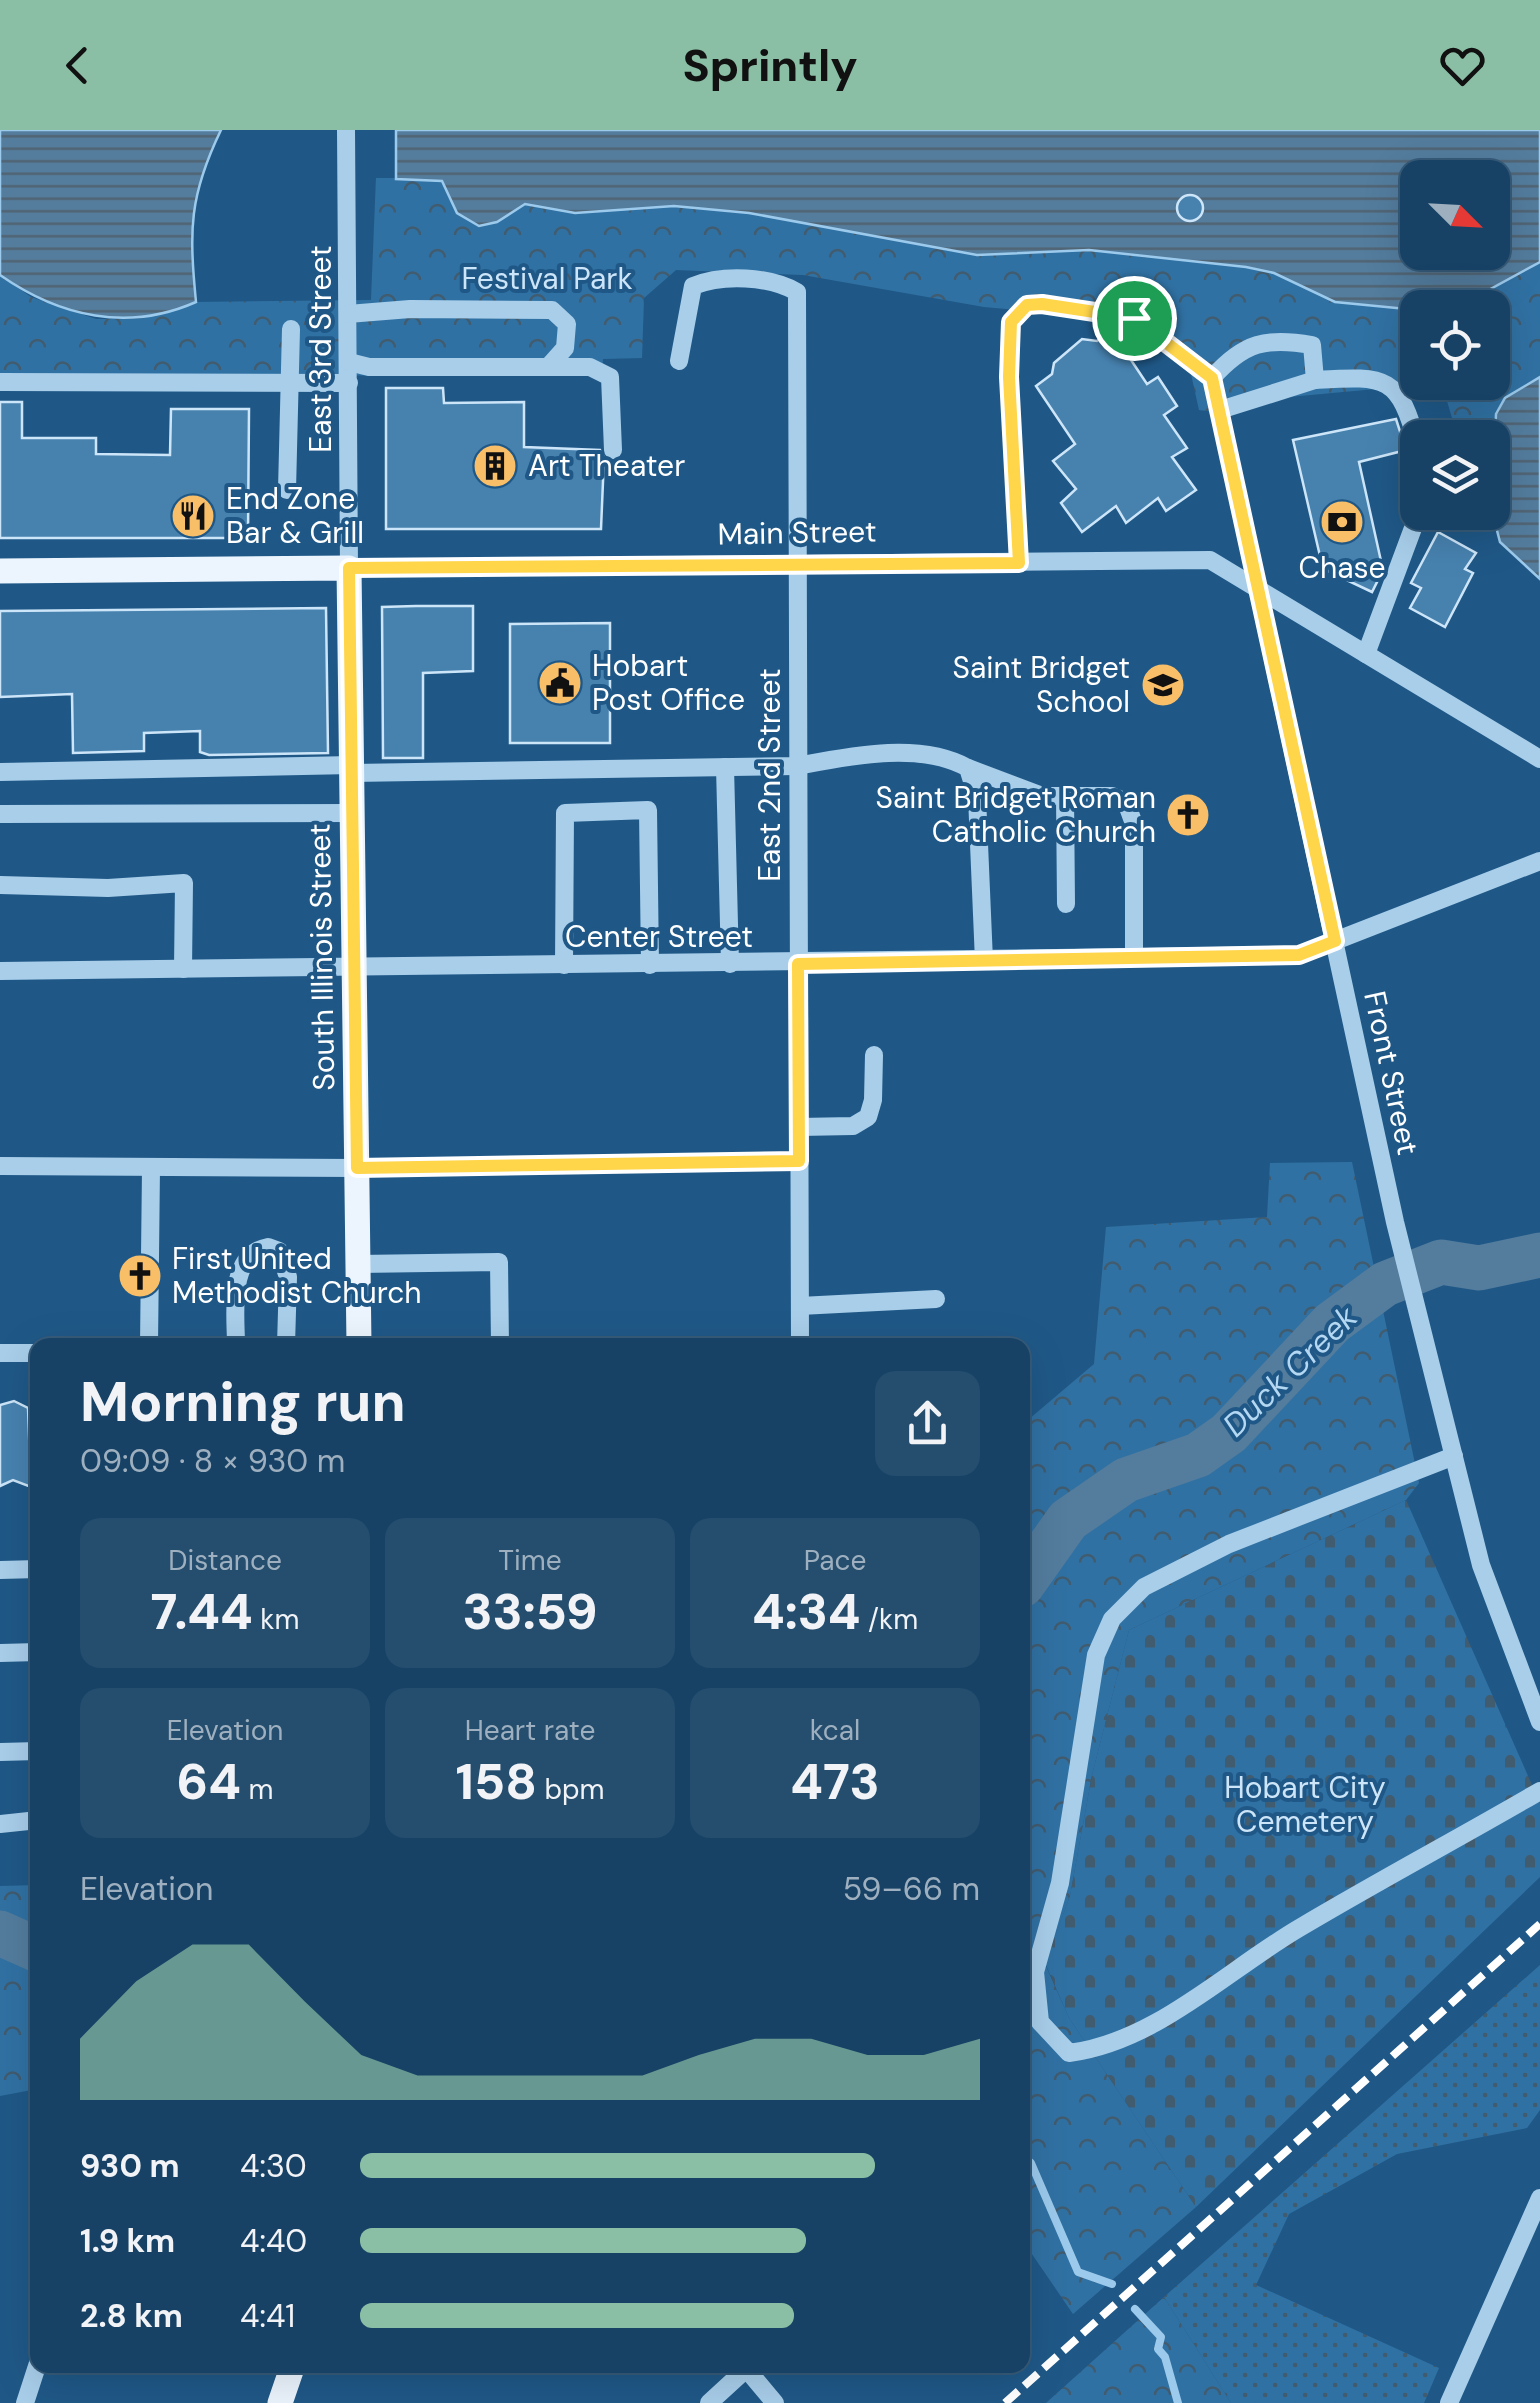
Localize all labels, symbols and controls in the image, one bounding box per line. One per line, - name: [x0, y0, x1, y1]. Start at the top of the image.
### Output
- text: Sprintly: [682, 36, 858, 95]
- icon: back: [50, 38, 105, 93]
- icon: heart: [1435, 38, 1490, 93]
- north arrow: [1400, 160, 1510, 270]
- map controls: [1400, 160, 1510, 530]
- street label: East 3rd Street: [301, 245, 340, 453]
- park label: Festival Park: [461, 259, 633, 298]
- pin: [1092, 276, 1177, 361]
- button: locate: [1400, 290, 1510, 400]
- icon: arrive: [1107, 291, 1162, 346]
- button: layers: [1400, 420, 1510, 530]
- building icon: Art Theater: [472, 443, 518, 489]
- place label: Art Theater: [528, 446, 685, 485]
- place label: End Zone Bar & Grill: [226, 479, 364, 552]
- restaurant icon: End Zone Bar & Grill: [170, 493, 216, 539]
- bank icon: Chase: [1319, 499, 1365, 545]
- street label: Main Street: [717, 512, 877, 553]
- place label: Chase: [1298, 548, 1386, 587]
- place label: Hobart Post Office: [592, 646, 745, 719]
- place label: Saint Bridget School: [952, 648, 1130, 721]
- public building icon: Hobart Post Office: [537, 660, 583, 706]
- school or university icon: Saint Bridget School: [1140, 662, 1186, 708]
- street label: East 2nd Street: [750, 668, 789, 882]
- place label: Saint Bridget Roman Catholic Church: [876, 778, 1156, 851]
- church icon: Saint Bridget Roman Catholic Church: [1165, 792, 1211, 838]
- street label: South Illinois Street: [300, 823, 343, 1091]
- street label: Center Street: [565, 917, 753, 956]
- street label: Front Street: [1355, 987, 1428, 1158]
- place label: First United Methodist Church: [172, 1239, 422, 1312]
- church icon: First United Methodist Church: [117, 1253, 163, 1299]
- water label: Duck Creek: [1214, 1296, 1367, 1446]
- text: Morning run: [80, 1366, 406, 1438]
- button: share: [875, 1371, 980, 1476]
- text: 09:09 · 8 × 930 m: [80, 1440, 345, 1482]
- text: Distance: [168, 1542, 282, 1579]
- text: Time: [498, 1542, 562, 1579]
- text: Pace: [804, 1542, 866, 1579]
- text: 7.44: [151, 1579, 253, 1645]
- text: 33:59: [462, 1579, 598, 1645]
- text: 4:34: [752, 1579, 861, 1645]
- text: km: [253, 1601, 299, 1638]
- text: /km: [861, 1601, 918, 1638]
- text: Elevation: [167, 1712, 283, 1749]
- text: Heart rate: [465, 1712, 595, 1749]
- text: kcal: [810, 1712, 860, 1749]
- text: 64: [177, 1749, 241, 1815]
- text: 158: [456, 1749, 537, 1815]
- text: 473: [790, 1749, 880, 1815]
- park label: Hobart City Cemetery: [1224, 1768, 1386, 1841]
- text: m: [241, 1771, 273, 1808]
- text: bpm: [537, 1771, 604, 1808]
- text: Elevation: [80, 1868, 213, 1910]
- text: 59–66 m: [843, 1868, 980, 1910]
- text: 930 m: [80, 2145, 180, 2187]
- text: 4:30: [240, 2145, 307, 2187]
- text: 1.9 km: [80, 2220, 175, 2262]
- text: 4:40: [240, 2220, 307, 2262]
- text: 2.8 km: [80, 2295, 183, 2337]
- text: 4:41: [240, 2295, 295, 2337]

